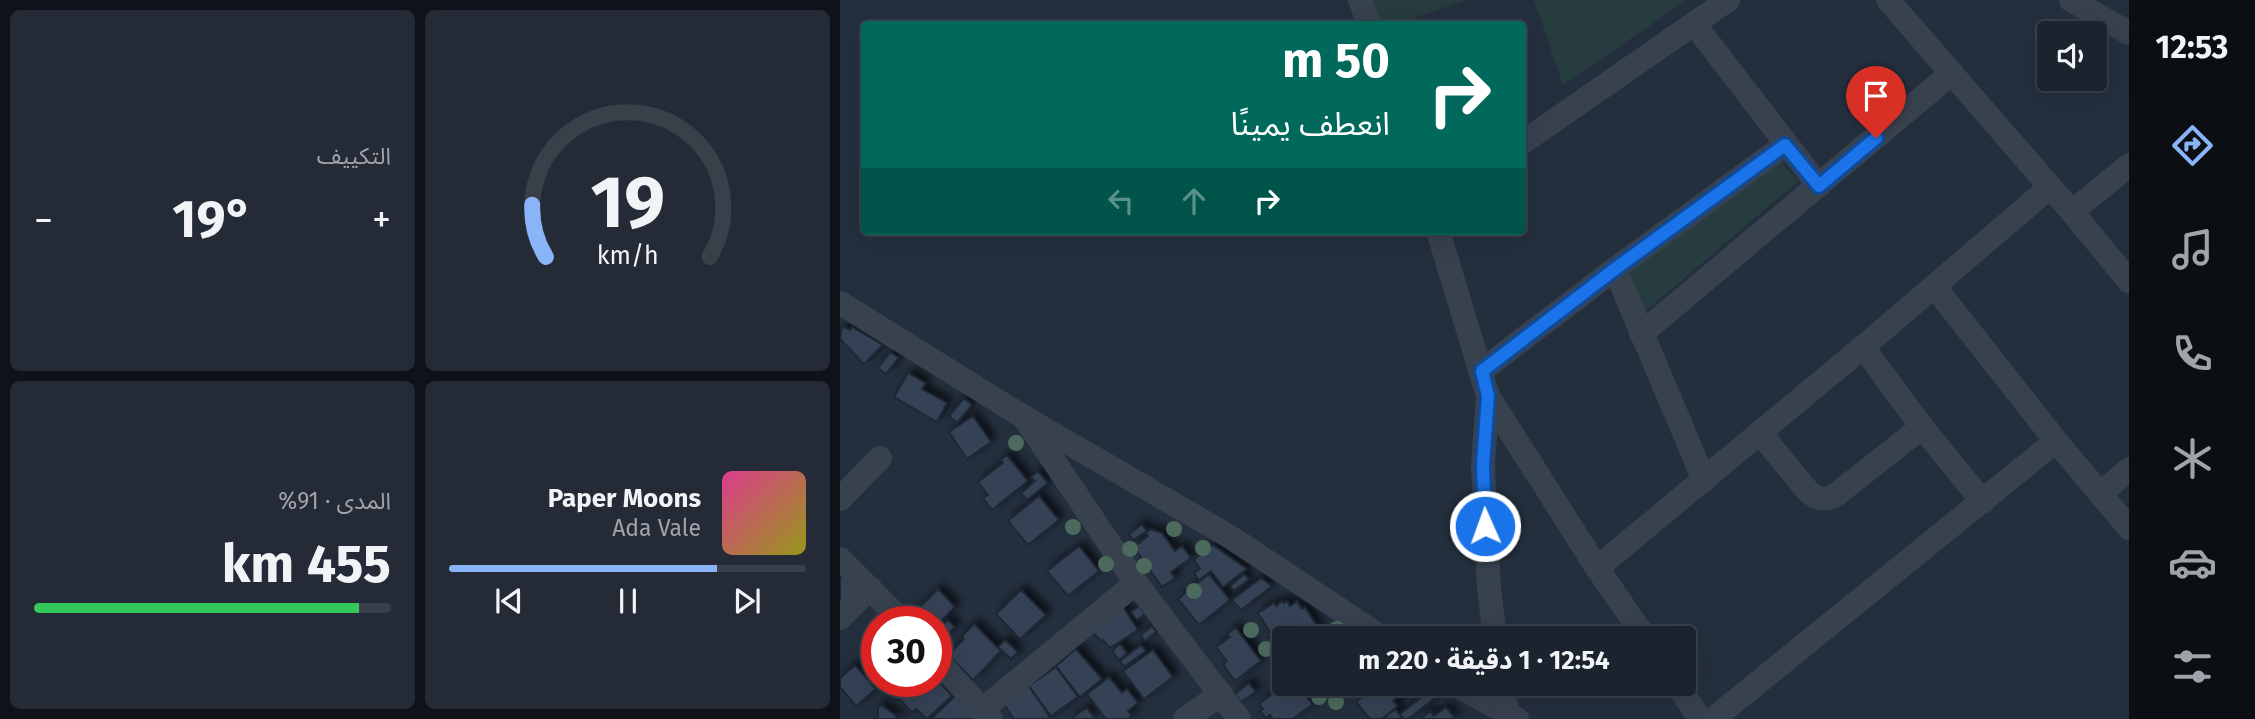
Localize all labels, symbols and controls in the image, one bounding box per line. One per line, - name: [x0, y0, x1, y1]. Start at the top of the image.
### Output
- map controls: [2037, 21, 2107, 91]
- button: sound: [2037, 21, 2107, 91]
- text: 12:53: [2156, 28, 2228, 66]
- text: 50 m: [1282, 31, 1390, 90]
- icon: right: [1414, 49, 1505, 140]
- pin: [1846, 66, 1906, 138]
- icon: arrive: [1857, 77, 1895, 115]
- text: انعطف يمينًا: [1230, 105, 1390, 143]
- icon: directions: [2168, 121, 2217, 170]
- text: التكييف: [317, 142, 391, 170]
- text: 19: [590, 159, 665, 246]
- icon: left: [1102, 182, 1140, 220]
- icon: ahead: [1175, 182, 1213, 220]
- icon: right: [1248, 182, 1286, 220]
- text: 19°: [172, 188, 253, 251]
- text: −: [34, 197, 53, 243]
- text: +: [372, 197, 391, 243]
- icon: music: [2168, 225, 2217, 274]
- text: km/h: [597, 240, 658, 270]
- icon: phone: [2168, 329, 2217, 378]
- icon: climate: [2168, 434, 2217, 483]
- text: Paper Moons: [548, 483, 701, 514]
- text: المدى · 91%: [278, 487, 391, 515]
- position arrow: [1448, 489, 1522, 563]
- text: Ada Vale: [612, 514, 701, 542]
- text: 455 km: [222, 533, 391, 596]
- icon: car: [2168, 538, 2217, 587]
- icon: previous: [490, 582, 528, 620]
- icon: pause: [609, 582, 647, 620]
- icon: next: [728, 582, 766, 620]
- speed limit sign: 30: [861, 606, 952, 697]
- icon: filters: [2168, 642, 2217, 691]
- text: 12:54 · 1 دقيقة · 220 m: [1358, 645, 1610, 676]

